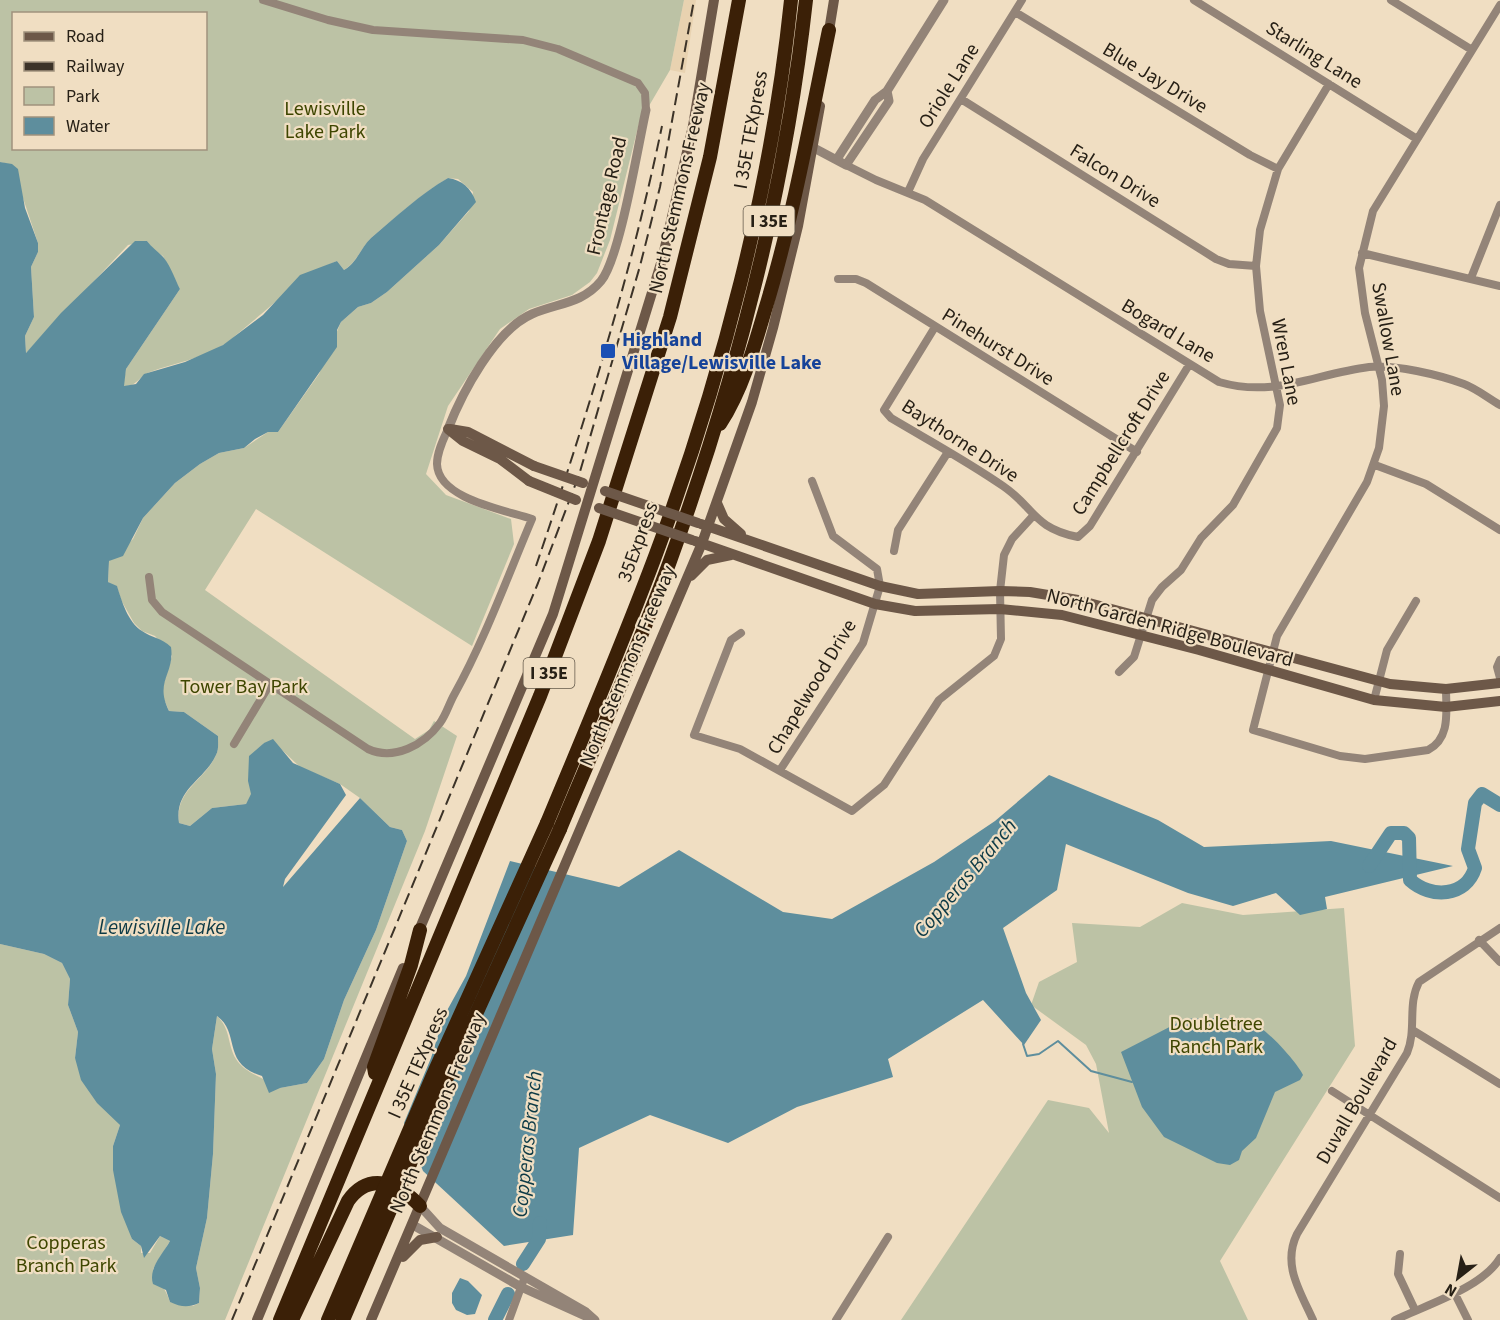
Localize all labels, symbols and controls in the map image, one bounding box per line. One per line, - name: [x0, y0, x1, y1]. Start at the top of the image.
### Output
- legend: [12, 12, 207, 150]
- street label: Starling Lane: [1260, 14, 1368, 96]
- text: Road: [66, 24, 105, 49]
- street label: Blue Jay Drive: [1097, 36, 1213, 120]
- street label: Oriole Lane: [912, 38, 986, 134]
- text: Railway: [66, 54, 125, 79]
- street label: I 35E TEXpress: [727, 69, 775, 191]
- street label: North Stemmons Freeway: [642, 79, 718, 296]
- text: Park: [66, 84, 100, 109]
- park label: Lewisville Lake Park: [284, 95, 366, 146]
- text: Water: [66, 114, 110, 139]
- street label: Frontage Road: [580, 134, 634, 258]
- street label: Falcon Drive: [1064, 137, 1166, 215]
- road number: I 35E: [744, 206, 794, 236]
- street label: Swallow Lane: [1364, 280, 1412, 398]
- street label: Bogard Lane: [1116, 292, 1220, 370]
- street label: Pinehurst Drive: [936, 301, 1060, 393]
- street label: Wren Lane: [1264, 316, 1308, 408]
- place label: Highland Village/Lewisville Lake: [621, 326, 822, 377]
- marker: Highland Village/Lewisville Lake: [599, 342, 617, 360]
- street label: Campbellcroft Drive: [1065, 365, 1177, 521]
- street label: Baythorne Drive: [896, 393, 1024, 489]
- street label: 35Express: [611, 498, 665, 586]
- street label: North Stemmons Freeway: [573, 560, 683, 771]
- street label: North Garden Ridge Boulevard: [1044, 582, 1296, 674]
- street label: Chapelwood Drive: [761, 614, 863, 760]
- road number: I 35E: [524, 658, 574, 688]
- park label: Tower Bay Park: [180, 673, 308, 701]
- water label: Copperas Branch: [906, 812, 1024, 944]
- water label: Lewisville Lake: [99, 912, 225, 942]
- street label: I 35E TEXpress: [381, 1003, 455, 1123]
- street label: North Stemmons Freeway: [383, 1007, 493, 1218]
- park label: Doubletree Ranch Park: [1169, 1010, 1263, 1061]
- street label: Duvall Boulevard: [1309, 1033, 1405, 1169]
- water label: Copperas Branch: [504, 1069, 550, 1219]
- park label: Copperas Branch Park: [16, 1229, 116, 1280]
- north arrow: [1428, 1248, 1488, 1308]
- text: N: [1441, 1278, 1461, 1302]

